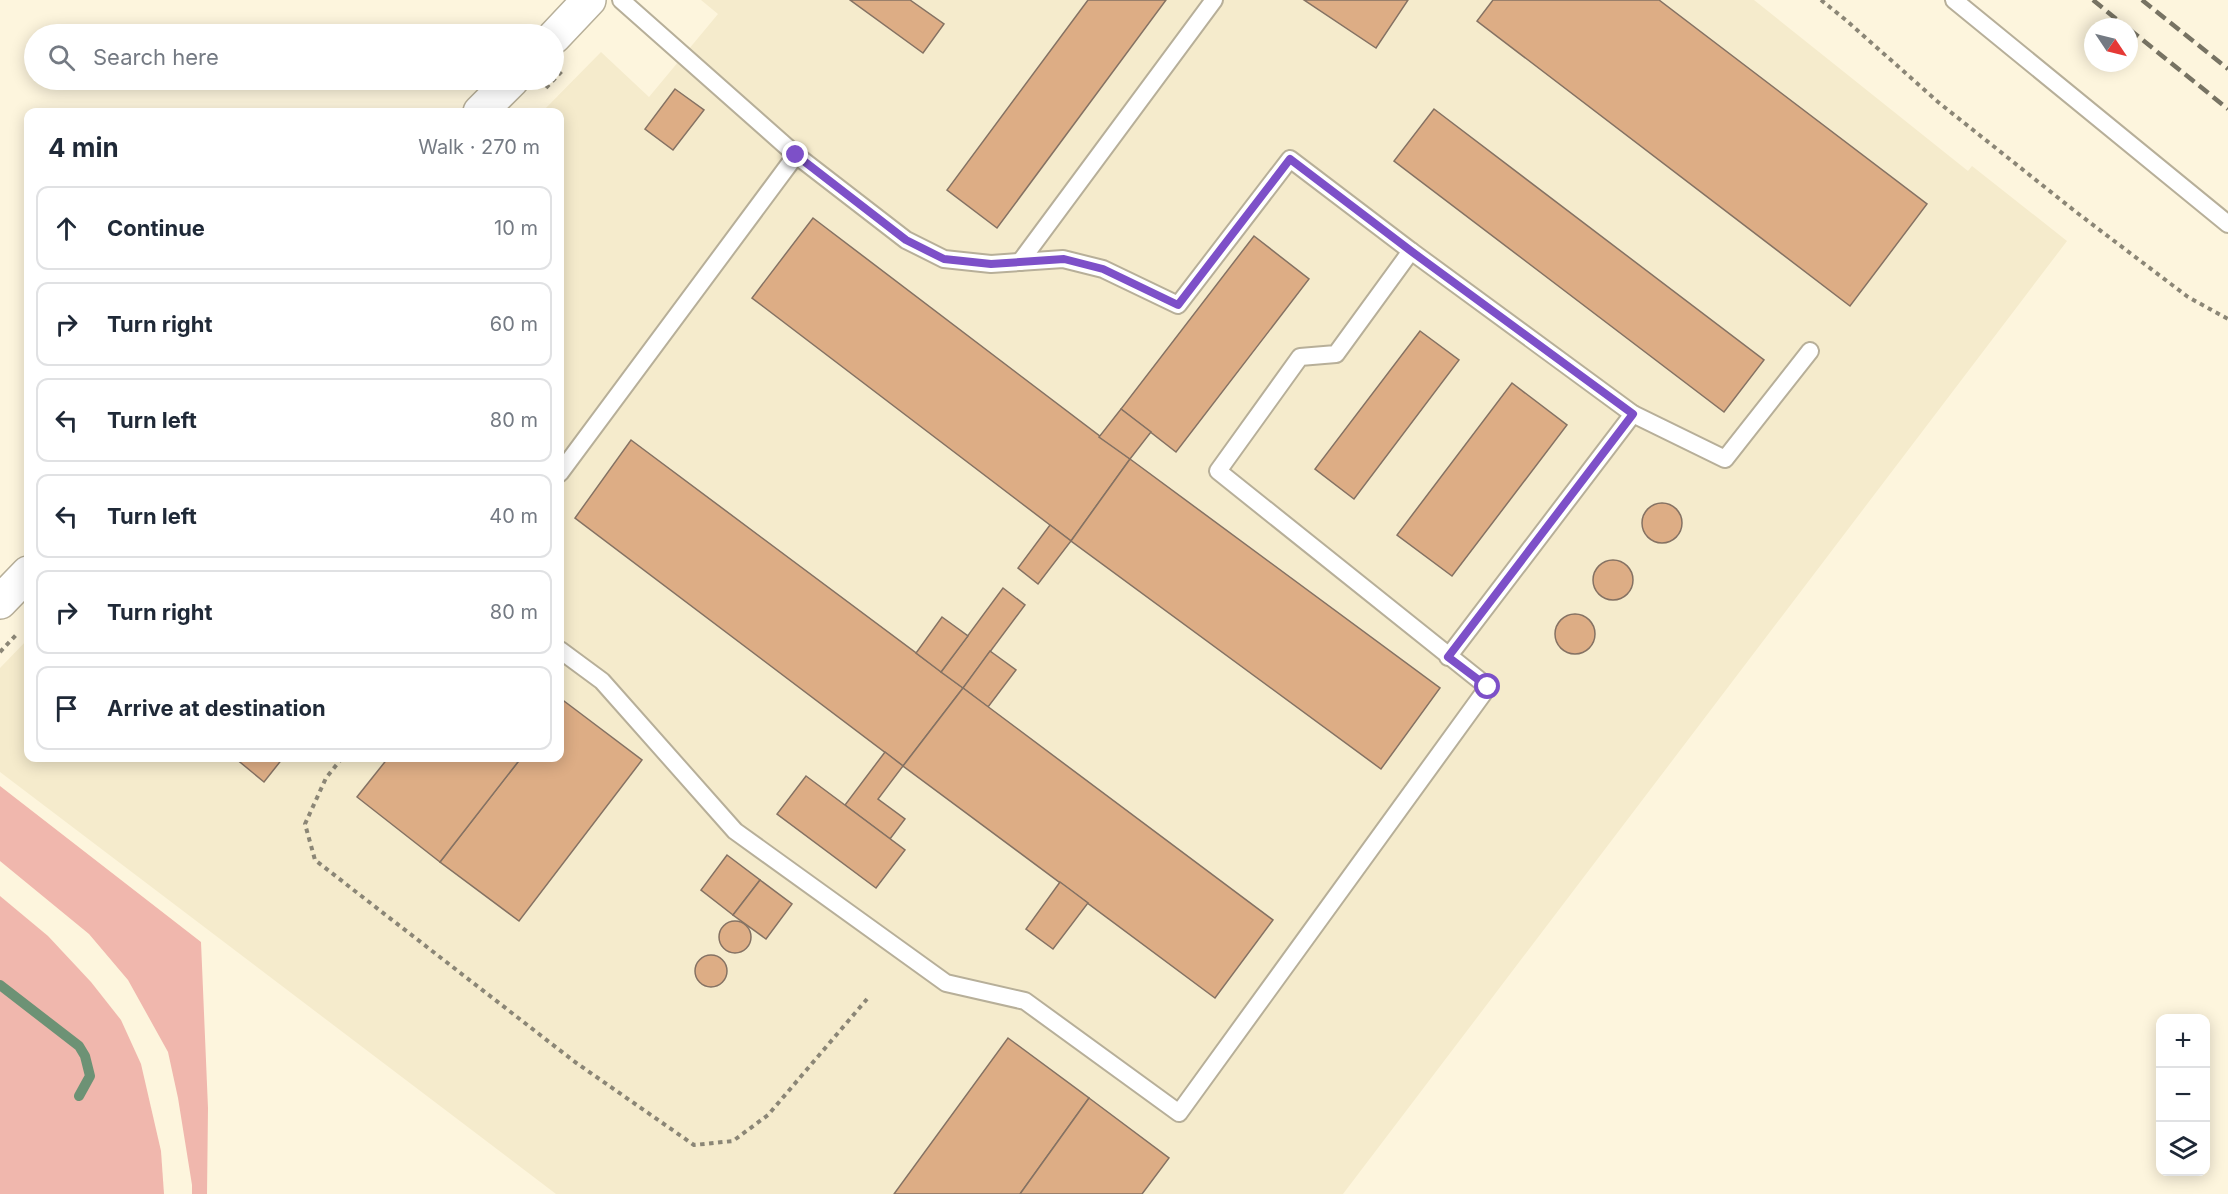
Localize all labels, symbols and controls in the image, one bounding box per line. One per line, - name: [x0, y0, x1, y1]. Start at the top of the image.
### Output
- north arrow: [2084, 18, 2138, 72]
- search box: [24, 24, 564, 90]
- icon: search: [45, 41, 78, 74]
- text: Search here: [93, 44, 219, 70]
- text: 4 min: [48, 132, 119, 163]
- text: Walk · 270 m: [418, 135, 540, 159]
- route end: [782, 141, 808, 167]
- icon: ahead: [50, 212, 83, 245]
- text: Continue: [107, 215, 205, 241]
- text: 10 m: [494, 216, 538, 240]
- icon: right: [50, 308, 83, 341]
- text: Turn right: [107, 311, 213, 337]
- text: 60 m: [490, 312, 538, 336]
- icon: left: [50, 404, 83, 437]
- text: Turn left: [107, 407, 197, 433]
- text: 80 m: [490, 408, 538, 432]
- icon: left: [50, 500, 83, 533]
- text: Turn left: [107, 503, 197, 529]
- text: 40 m: [489, 504, 538, 528]
- icon: right: [50, 596, 83, 629]
- text: Turn right: [107, 599, 213, 625]
- text: 80 m: [490, 600, 538, 624]
- route start: [1474, 673, 1500, 699]
- icon: arrive: [50, 692, 83, 725]
- text: Arrive at destination: [107, 695, 326, 721]
- map controls: [2156, 1014, 2210, 1176]
- button: +: [2156, 1014, 2210, 1068]
- button: −: [2156, 1068, 2210, 1122]
- button: layers: [2156, 1122, 2210, 1176]

